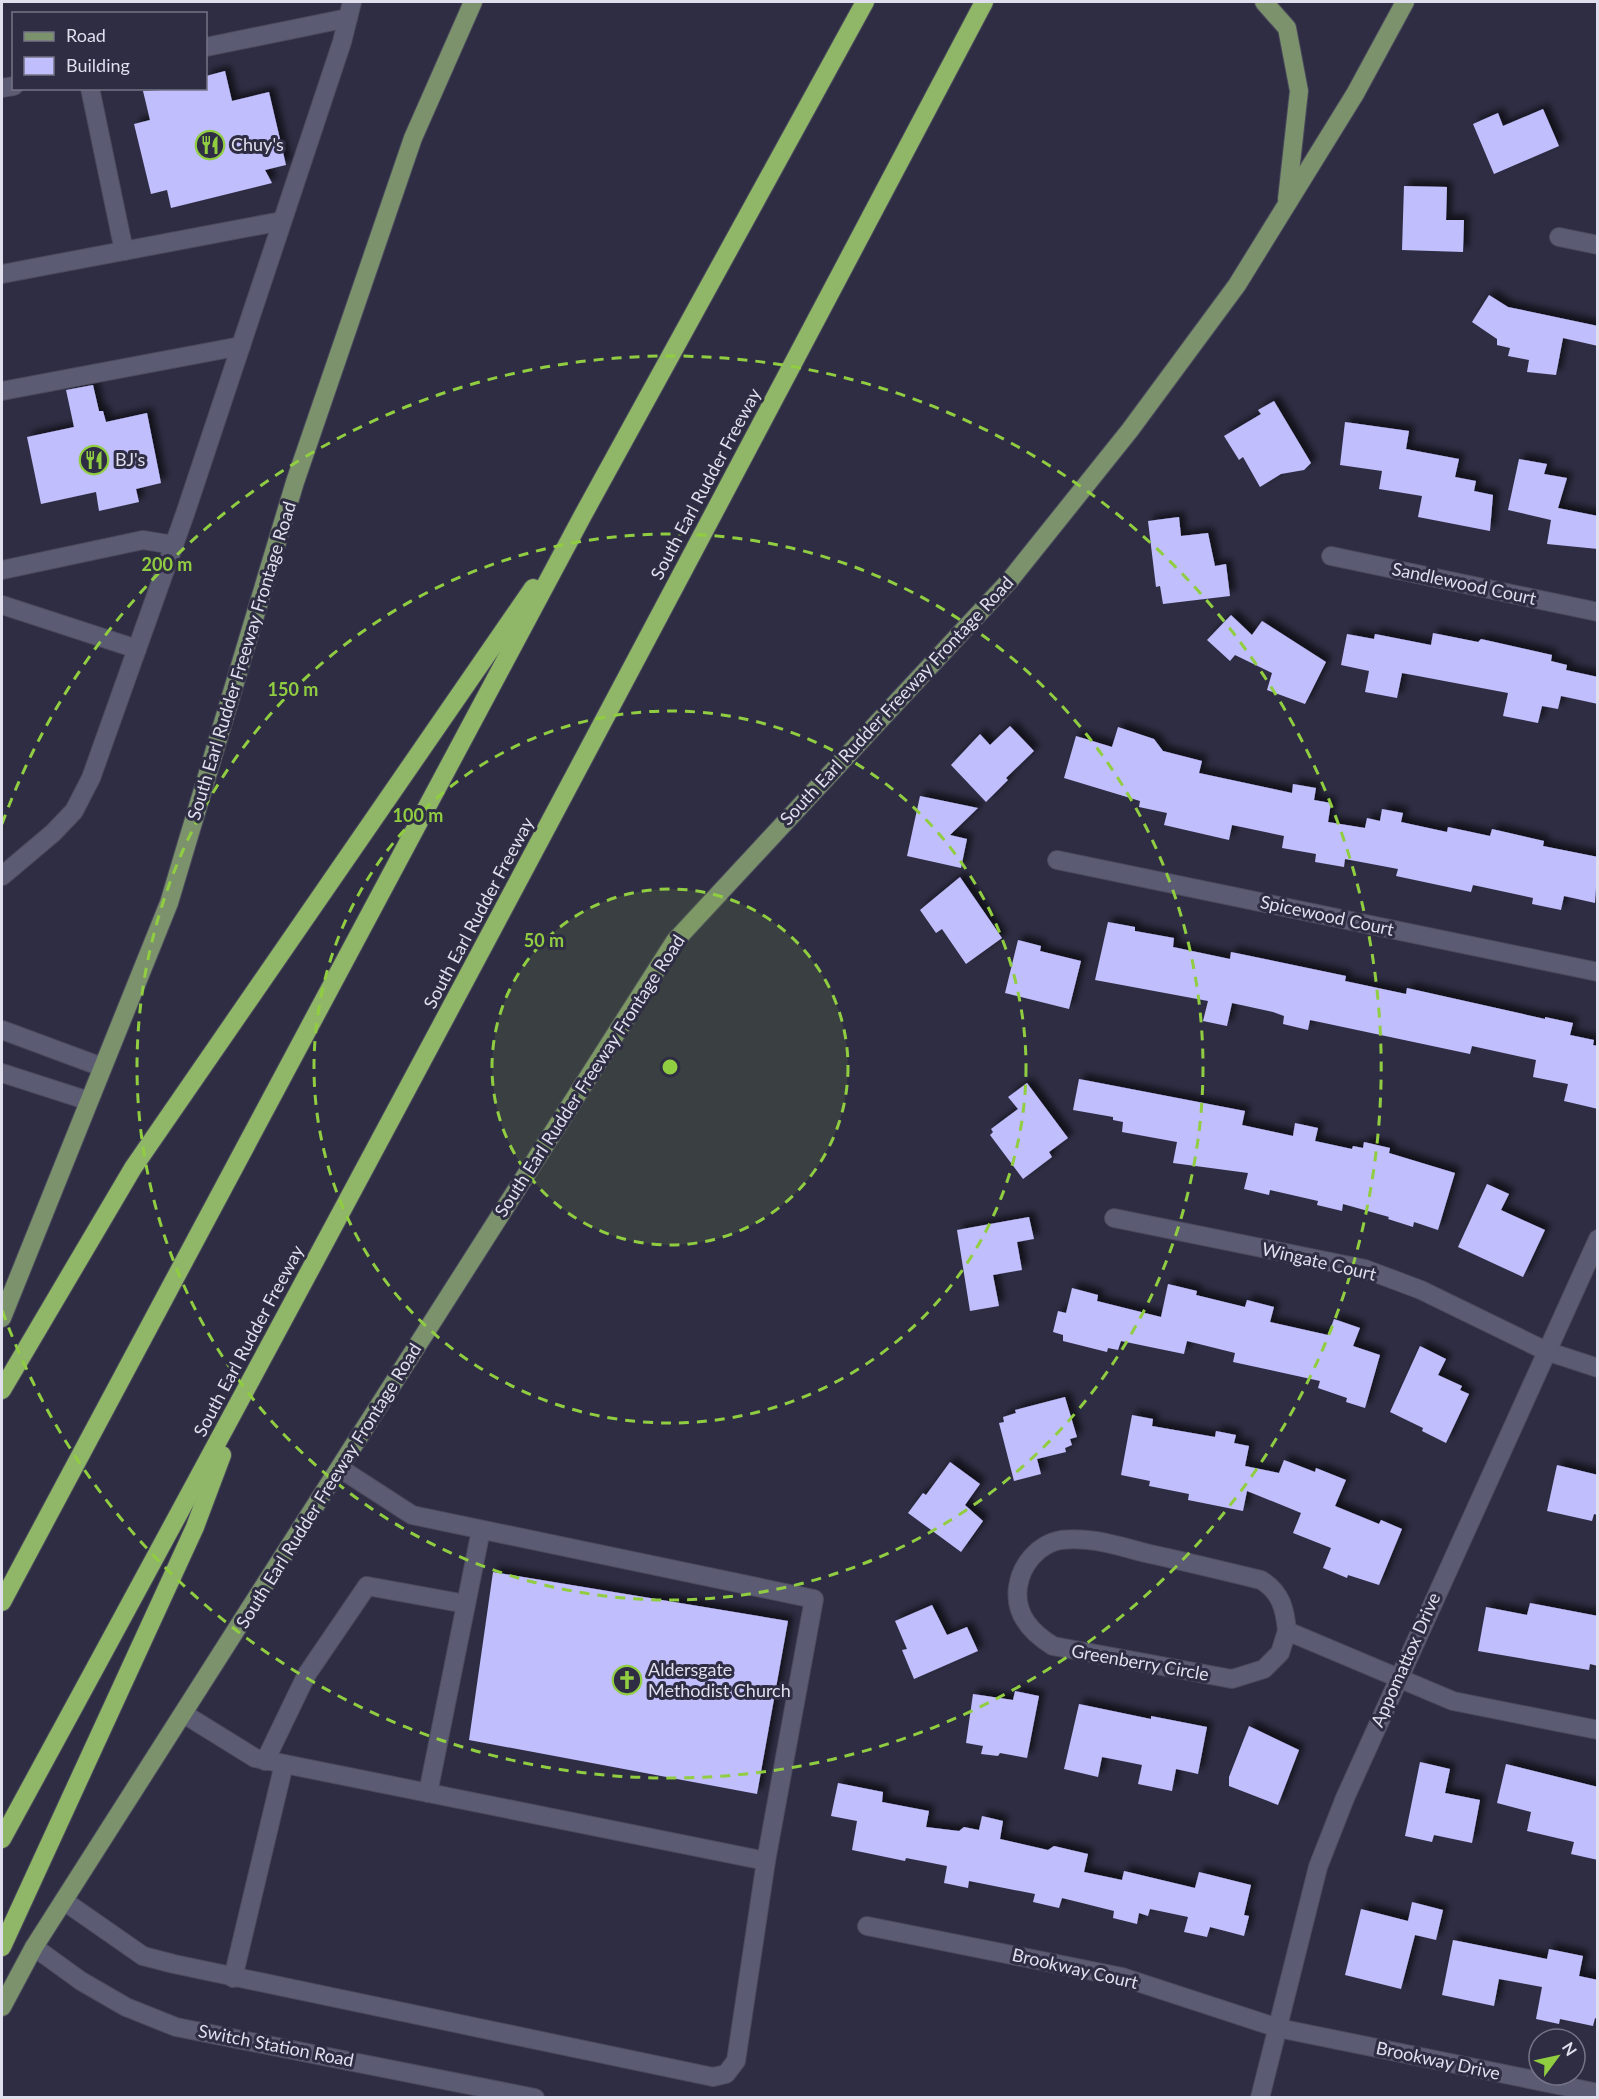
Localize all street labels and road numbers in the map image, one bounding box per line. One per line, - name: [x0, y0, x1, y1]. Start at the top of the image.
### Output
- street label: South Earl Rudder Freeway: [645, 383, 765, 583]
- street label: South Earl Rudder Freeway Frontage Road: [182, 499, 300, 823]
- street label: Sandlewood Court: [1390, 557, 1539, 609]
- street label: South Earl Rudder Freeway Frontage Road: [775, 571, 1018, 829]
- street label: South Earl Rudder Freeway: [418, 812, 538, 1012]
- street label: Spicewood Court: [1258, 890, 1397, 940]
- street label: South Earl Rudder Freeway Frontage Road: [489, 930, 689, 1221]
- street label: Wingate Court: [1260, 1237, 1379, 1285]
- street label: South Earl Rudder Freeway: [188, 1240, 308, 1440]
- street label: South Earl Rudder Freeway Frontage Road: [231, 1339, 425, 1632]
- street label: Appomattox Drive: [1366, 1589, 1445, 1730]
- street label: Greenberry Circle: [1070, 1639, 1211, 1685]
- street label: Brookway Court: [1010, 1943, 1141, 1993]
- street label: Switch Station Road: [196, 2019, 356, 2071]
- street label: Brookway Drive: [1374, 2036, 1502, 2084]

